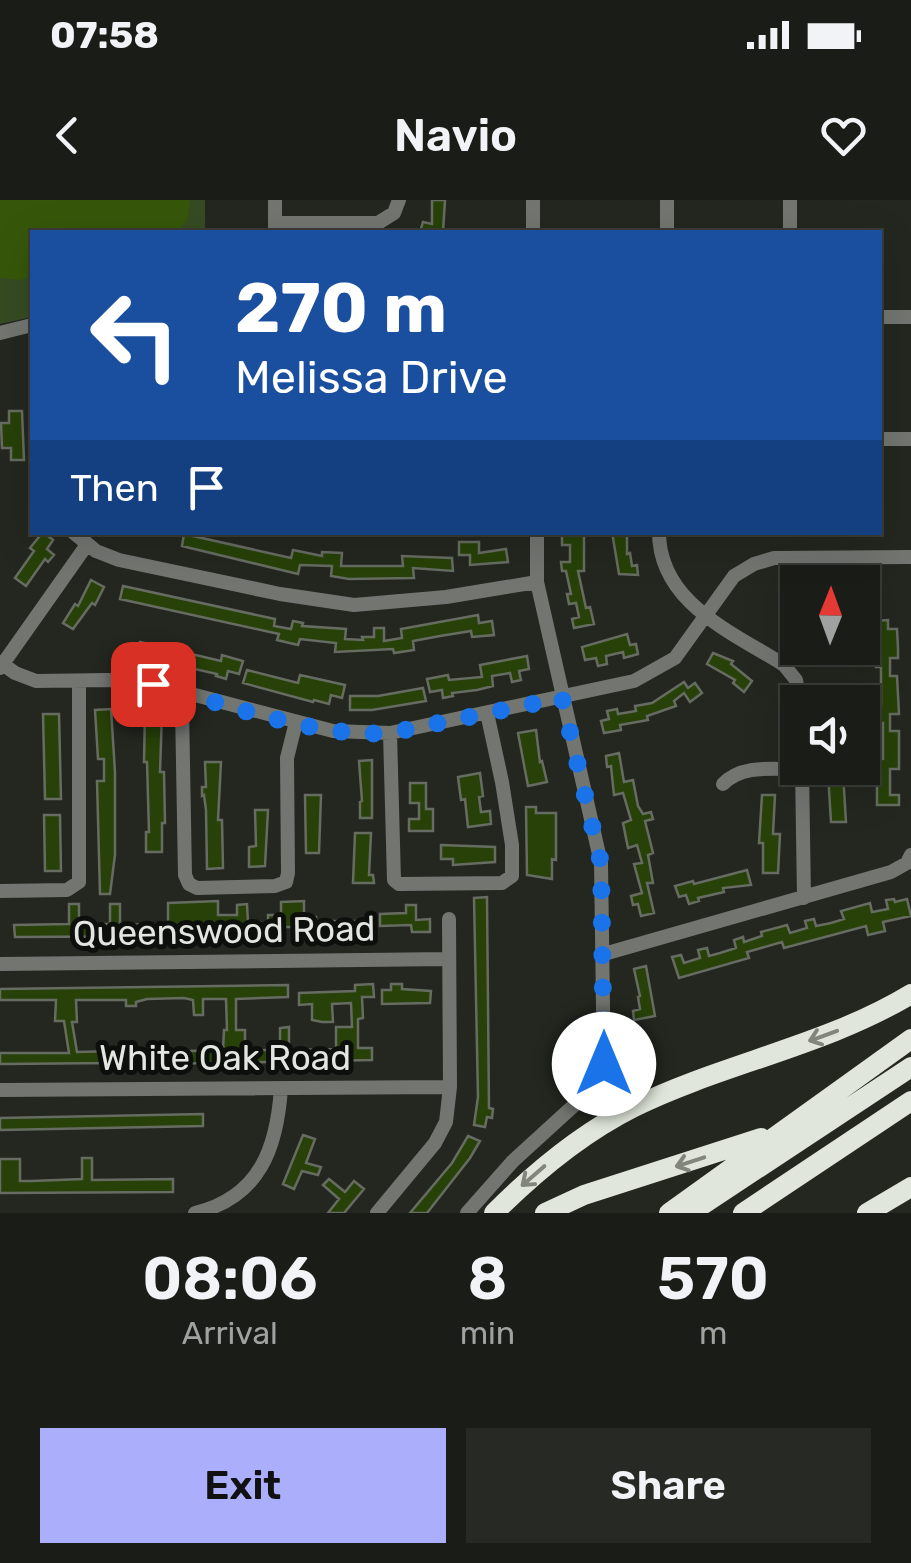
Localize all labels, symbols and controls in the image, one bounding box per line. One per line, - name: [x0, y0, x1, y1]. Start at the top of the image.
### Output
- text: 07:58: [50, 12, 159, 58]
- icon: back: [40, 108, 95, 163]
- icon: heart: [816, 108, 871, 163]
- text: Navio: [394, 109, 517, 162]
- text: 270 m: [235, 267, 447, 350]
- icon: left: [70, 270, 200, 400]
- text: Melissa Drive: [235, 351, 508, 404]
- icon: arrive: [179, 460, 234, 515]
- text: Then: [70, 465, 159, 511]
- north arrow: [780, 565, 880, 665]
- map controls: [780, 565, 880, 785]
- pin: [111, 642, 196, 727]
- icon: arrive: [126, 657, 181, 712]
- button: sound: [780, 685, 880, 785]
- street label: Queenswood Road: [72, 907, 376, 955]
- position arrow: [552, 1012, 656, 1116]
- one-way arrow: [809, 1028, 840, 1046]
- street label: White Oak Road: [99, 1037, 351, 1079]
- one-way arrow: [674, 1154, 706, 1172]
- one-way arrow: [521, 1165, 546, 1188]
- text: 08:06: [142, 1243, 318, 1314]
- text: 8: [467, 1243, 507, 1314]
- text: 570: [657, 1243, 769, 1314]
- text: Arrival: [182, 1314, 278, 1352]
- text: min: [460, 1314, 515, 1352]
- text: m: [699, 1314, 727, 1352]
- button: Exit: [40, 1428, 446, 1543]
- button: Share: [466, 1428, 871, 1543]

